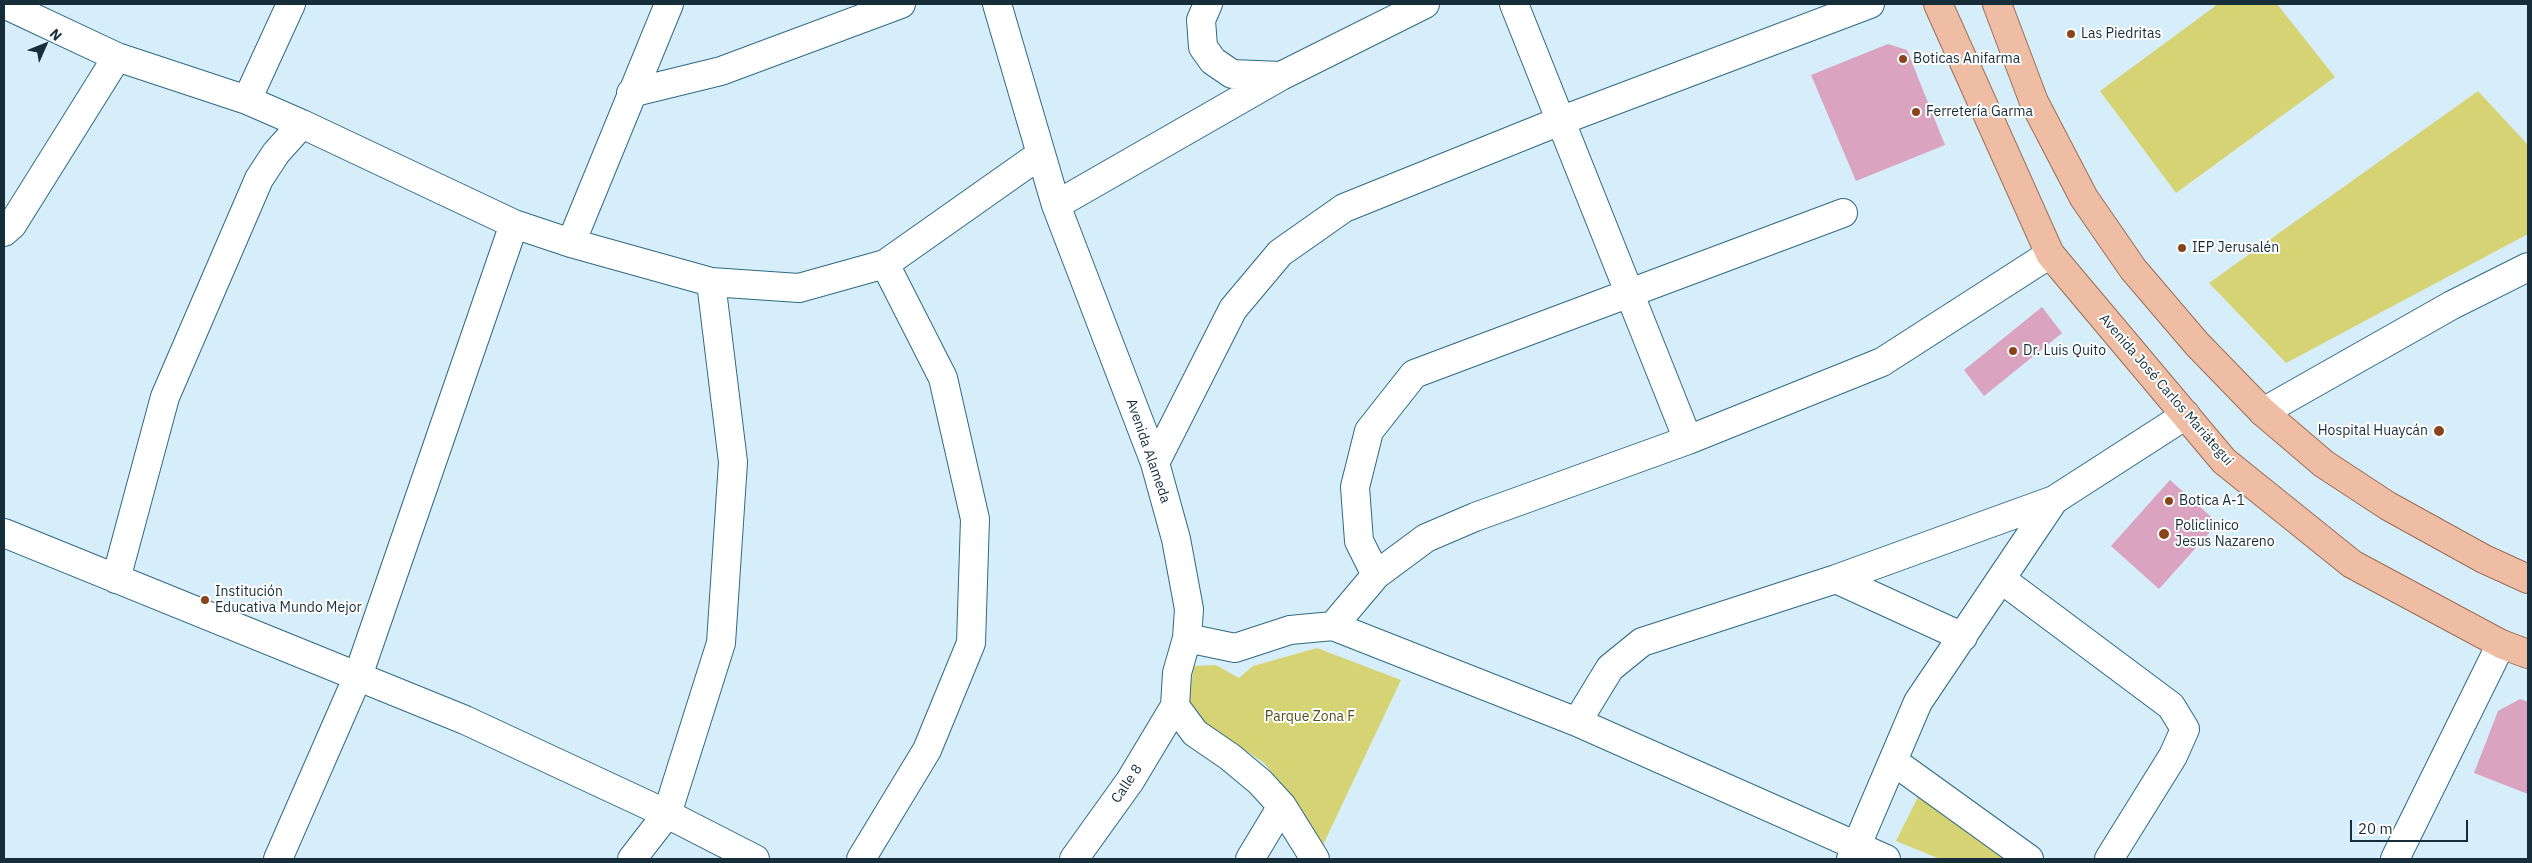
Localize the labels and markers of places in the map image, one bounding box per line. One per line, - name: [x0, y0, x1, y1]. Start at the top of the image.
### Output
- place label: Las Piedritas: [2081, 26, 2161, 42]
- marker: Las Piedritas: [2065, 28, 2077, 40]
- place label: Boticas Anifarma: [1913, 51, 2020, 67]
- marker: Boticas Anifarma: [1897, 53, 1909, 65]
- place label: Ferretería Garma: [1926, 104, 2033, 120]
- marker: Ferretería Garma: [1910, 106, 1922, 118]
- place label: IEP Jerusalén: [2192, 240, 2279, 256]
- marker: IEP Jerusalén: [2176, 242, 2188, 254]
- place label: Dr. Luis Quito: [2023, 343, 2106, 359]
- marker: Dr. Luis Quito: [2007, 345, 2019, 357]
- place label: Hospital Huaycán: [2318, 423, 2428, 439]
- marker: Hospital Huaycán: [2432, 424, 2446, 438]
- place label: Botica A-1: [2179, 493, 2245, 509]
- marker: Botica A-1: [2163, 495, 2175, 507]
- place label: Policlinico Jesus Nazareno: [2175, 518, 2275, 550]
- marker: Policlinico Jesus Nazareno: [2157, 527, 2171, 541]
- place label: Institución Educativa Mundo Mejor: [215, 584, 362, 616]
- marker: Institución Educativa Mundo Mejor: [199, 594, 211, 606]

